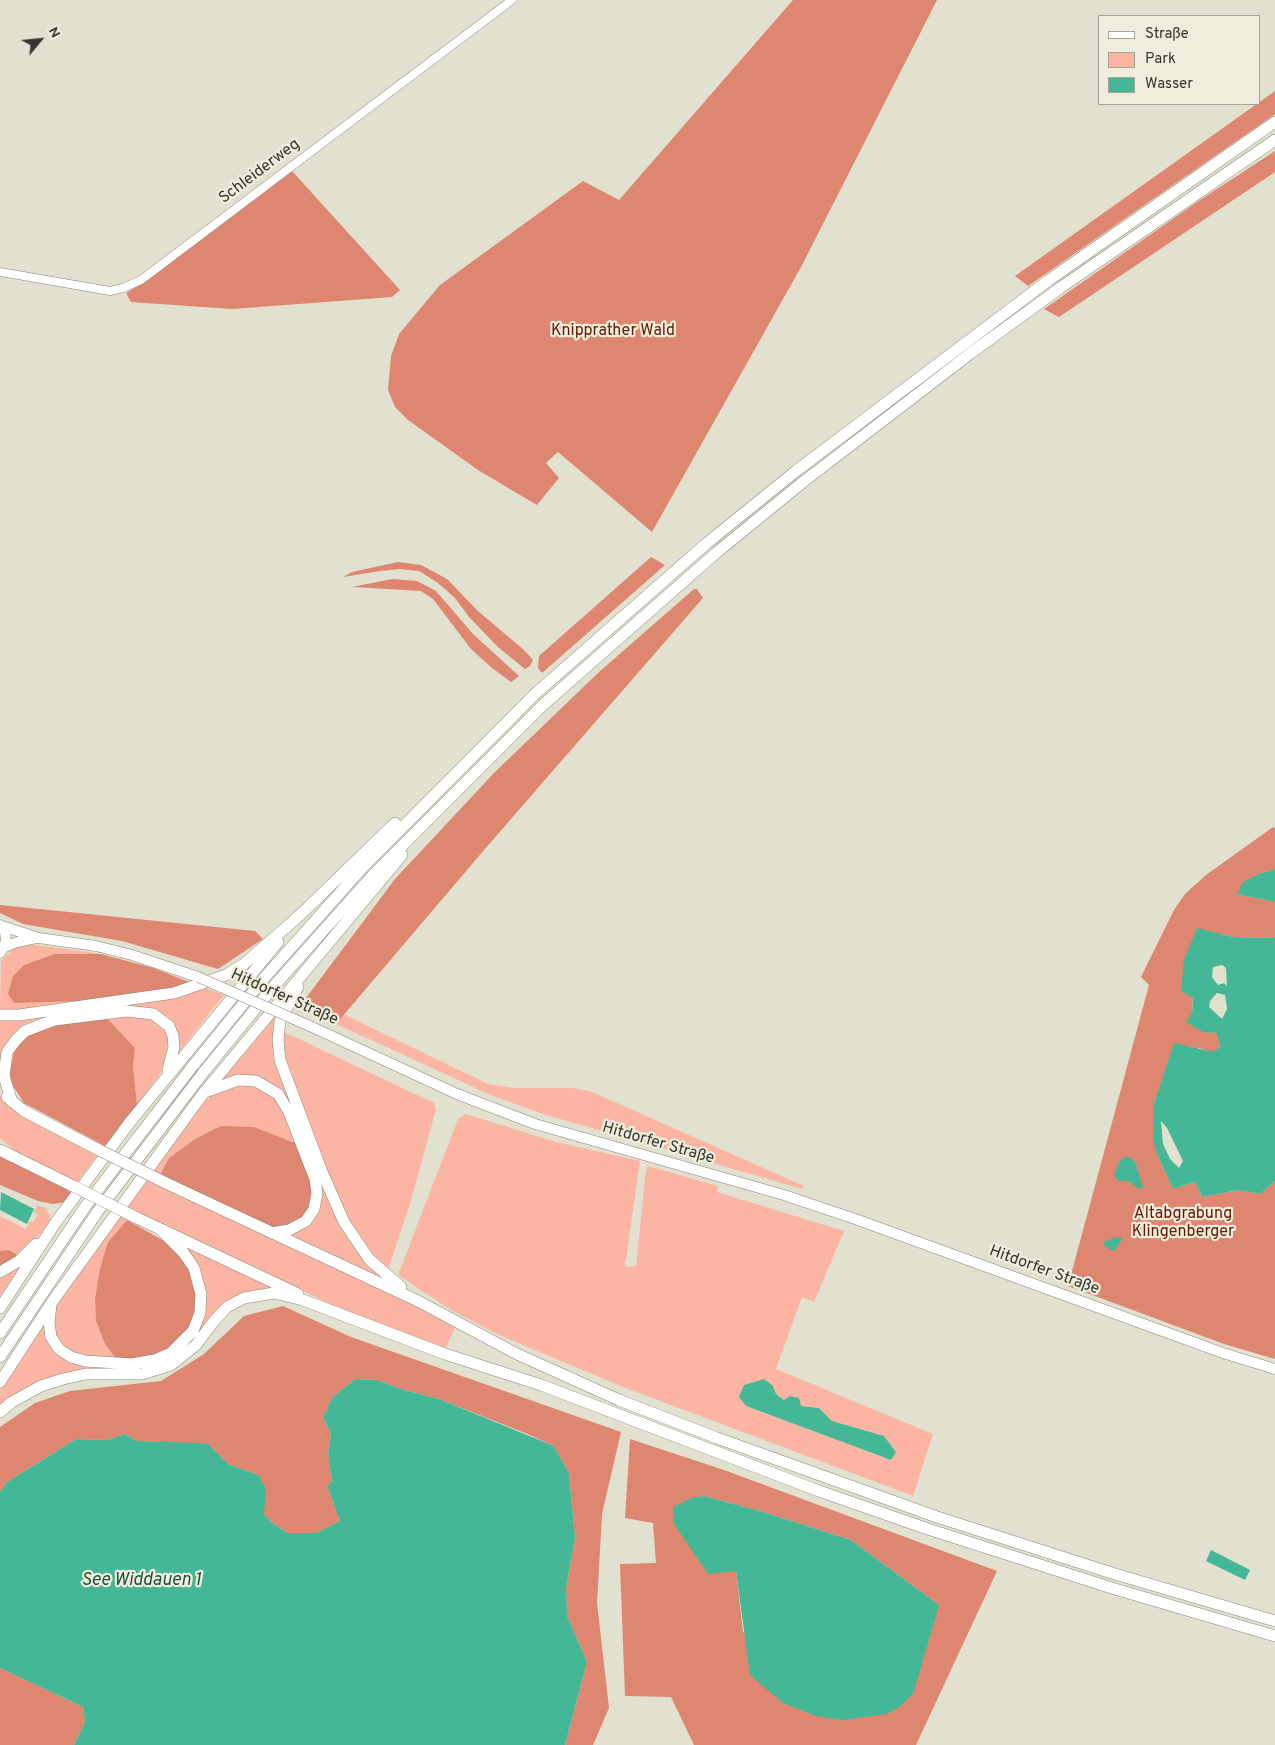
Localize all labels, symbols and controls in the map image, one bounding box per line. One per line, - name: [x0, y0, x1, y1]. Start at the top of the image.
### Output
- north arrow: [15, 15, 65, 65]
- legend: [1098, 15, 1260, 105]
- text: N: [44, 24, 64, 41]
- text: Straße: [1145, 25, 1189, 44]
- text: Park: [1145, 50, 1176, 69]
- text: Wasser: [1145, 75, 1193, 94]
- street label: Schleiderweg: [216, 135, 304, 209]
- park label: Knipprather Wald: [551, 322, 675, 342]
- street label: Hitdorfer Straße: [227, 966, 341, 1030]
- street label: Hitdorfer Straße: [600, 1119, 716, 1169]
- park label: Altabgrabung Klingenberger: [1132, 1205, 1234, 1243]
- street label: Hitdorfer Straße: [986, 1242, 1102, 1300]
- water label: See Widdauen 1: [81, 1570, 201, 1592]

